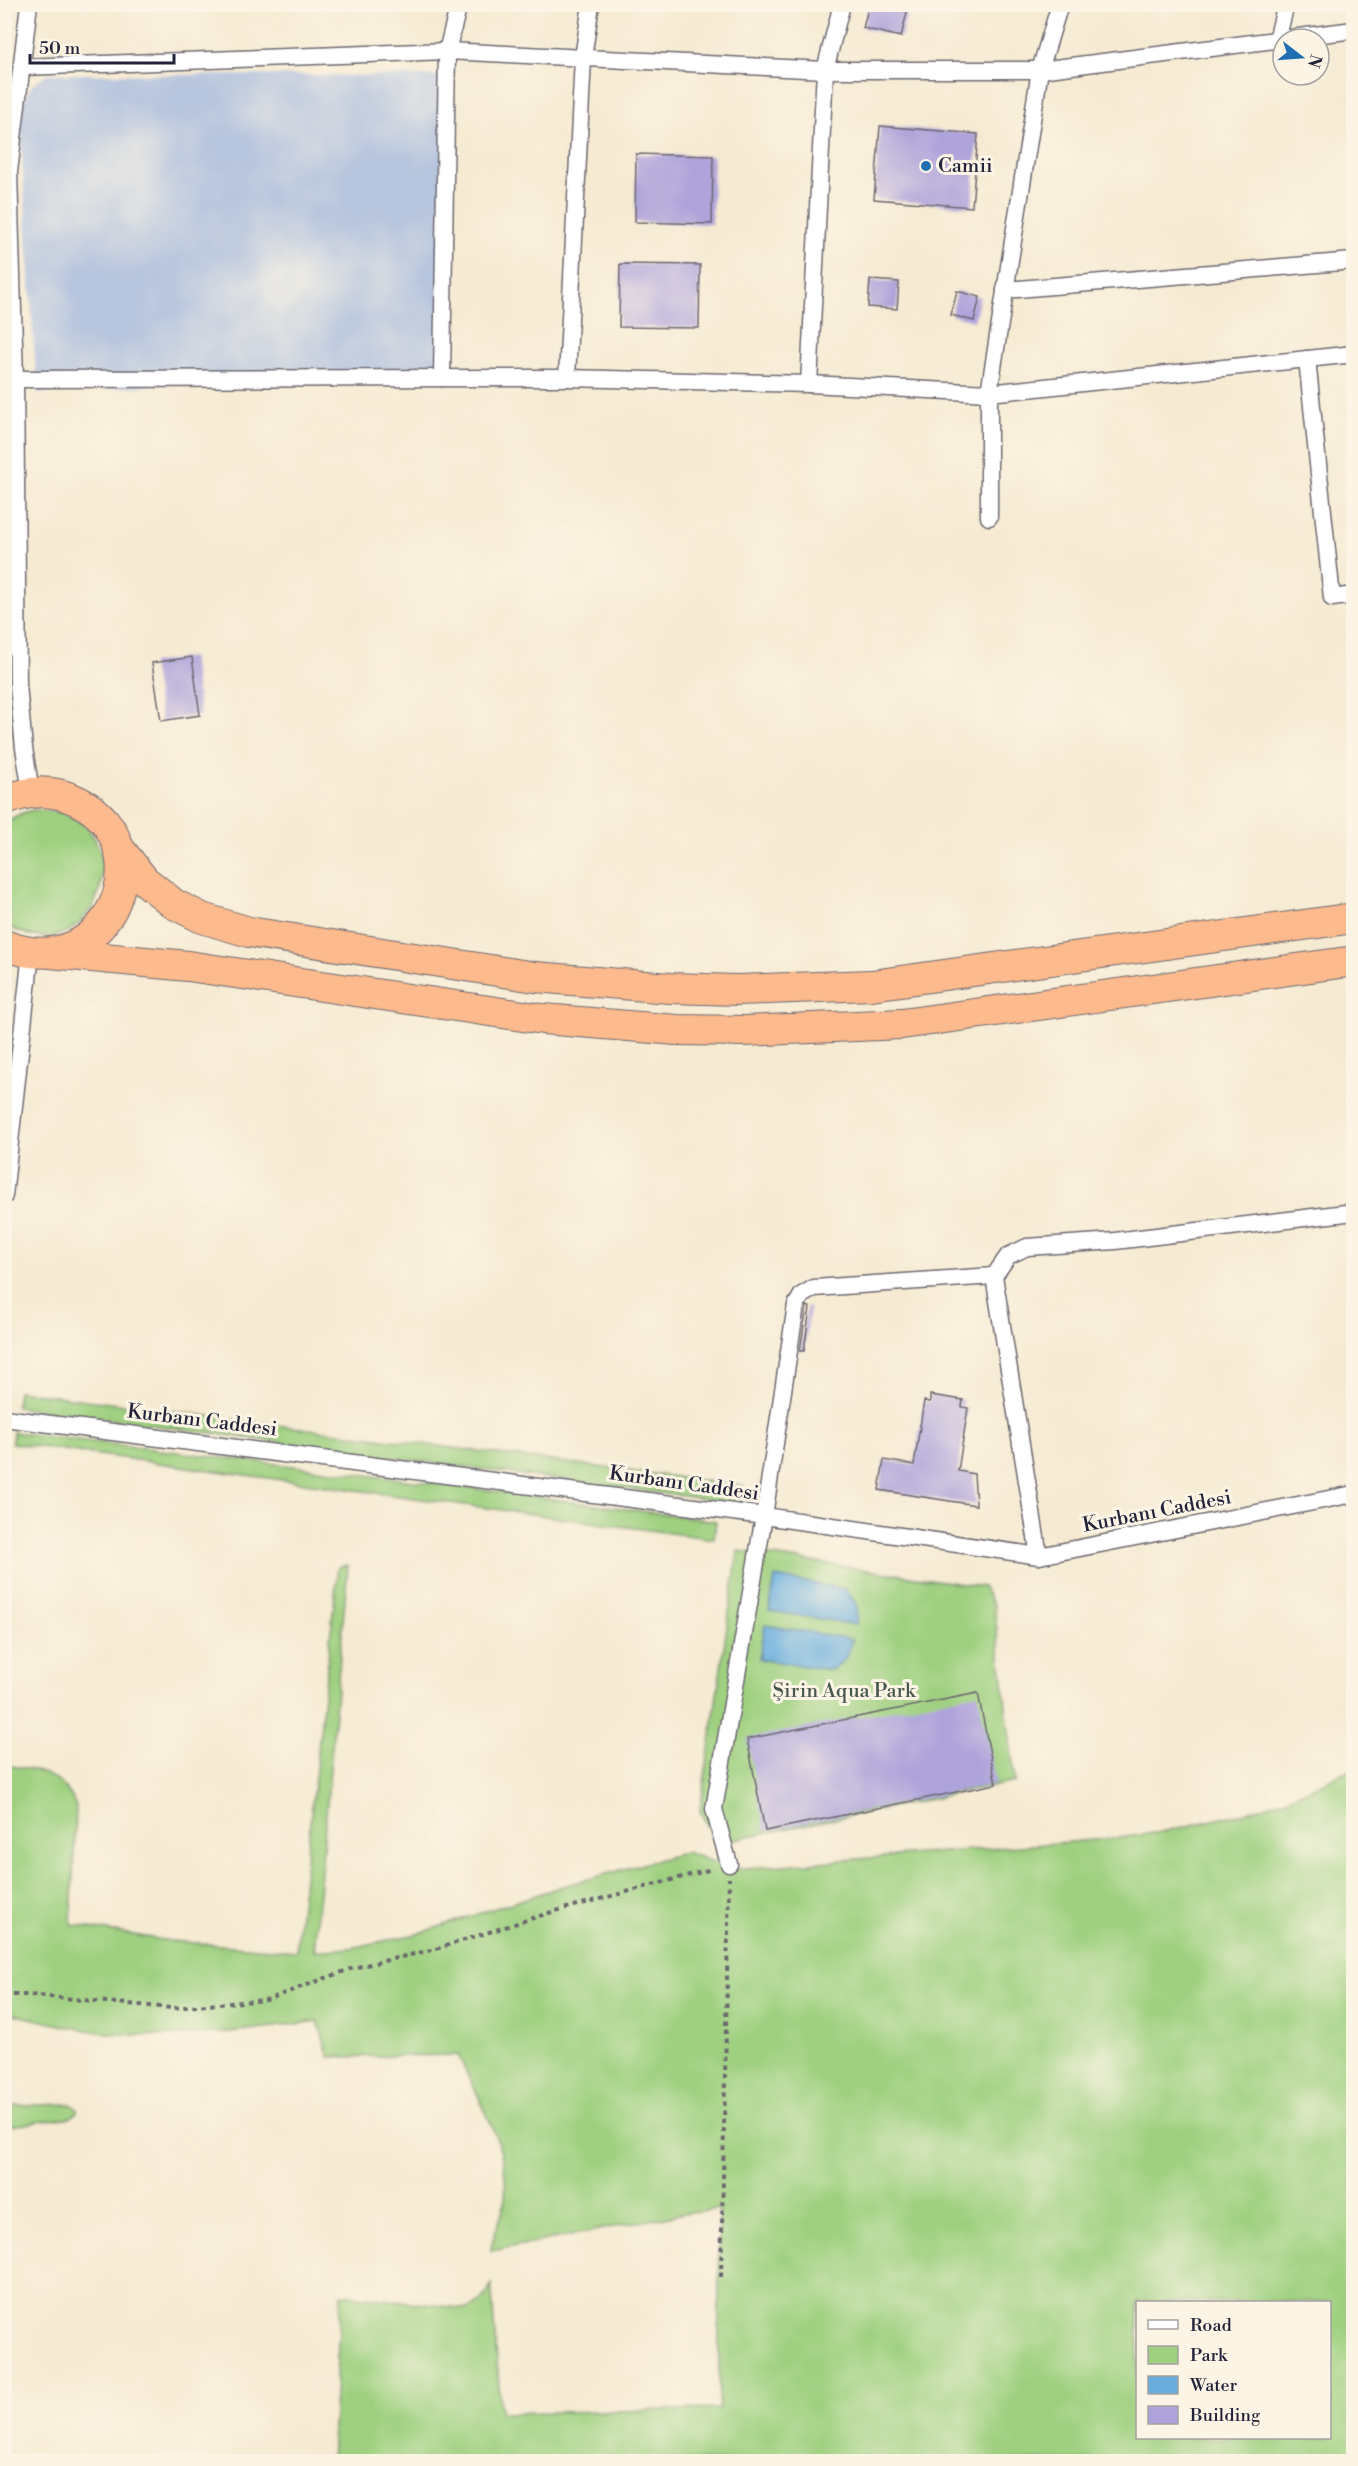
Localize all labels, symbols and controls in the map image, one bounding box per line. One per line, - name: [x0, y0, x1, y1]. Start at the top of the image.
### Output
- scale bar: [30, 27, 174, 65]
- north arrow: [1271, 27, 1331, 87]
- text: 50 m: [39, 37, 81, 60]
- text: N: [1303, 52, 1326, 70]
- place label: Camii: [938, 154, 993, 179]
- marker: Camii: [919, 159, 933, 173]
- street label: Kurbanı Caddesi: [126, 1399, 279, 1443]
- street label: Kurbanı Caddesi: [608, 1461, 761, 1507]
- street label: Kurbanı Caddesi: [1081, 1485, 1234, 1539]
- park label: Şirin Aqua Park: [773, 1679, 917, 1704]
- legend: [1136, 2301, 1331, 2439]
- text: Road: [1190, 2314, 1233, 2337]
- text: Park: [1190, 2344, 1229, 2367]
- text: Water: [1189, 2374, 1238, 2397]
- text: Building: [1189, 2404, 1261, 2427]

